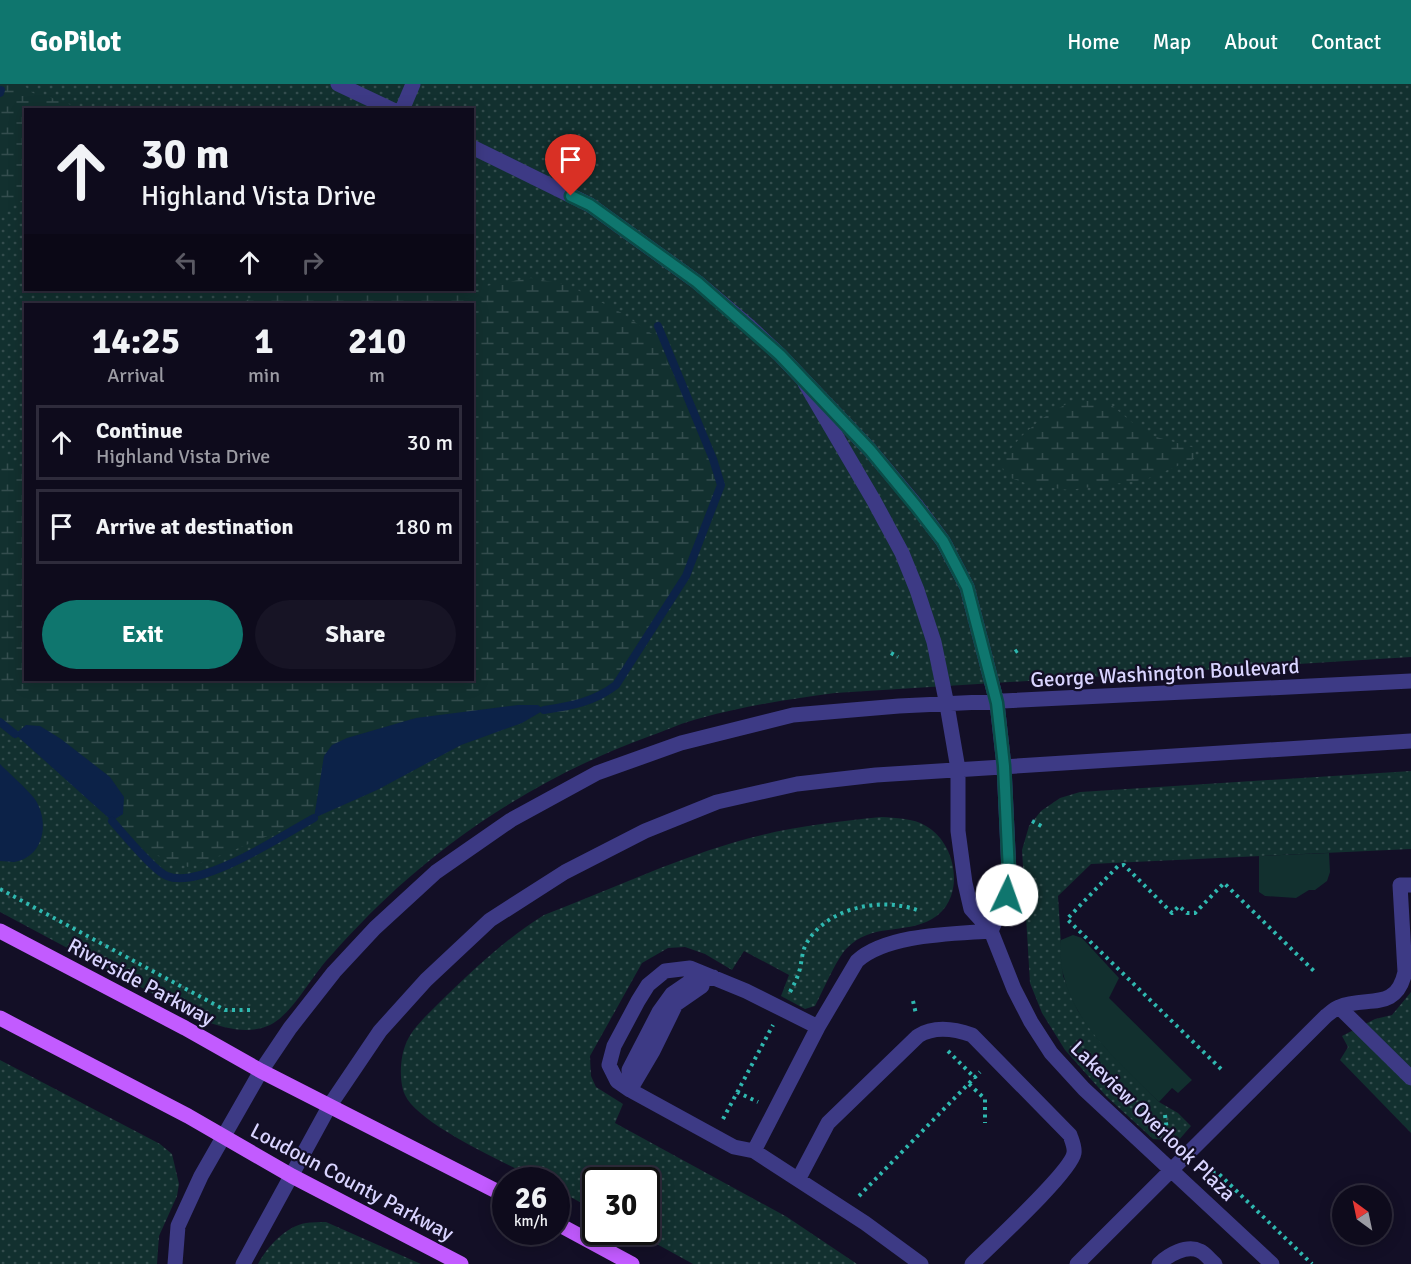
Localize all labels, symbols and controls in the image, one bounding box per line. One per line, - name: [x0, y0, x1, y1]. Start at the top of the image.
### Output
- text: GoPilot: [30, 25, 121, 59]
- text: Home: [1067, 29, 1120, 55]
- text: Map: [1153, 29, 1191, 55]
- text: About: [1224, 29, 1278, 55]
- text: Contact: [1311, 29, 1381, 55]
- text: 30 m: [141, 129, 230, 180]
- icon: ahead: [42, 132, 120, 210]
- pin: [545, 134, 596, 196]
- icon: arrive: [554, 143, 587, 176]
- text: Highland Vista Drive: [141, 180, 376, 213]
- icon: left: [170, 246, 203, 279]
- icon: ahead: [233, 246, 266, 279]
- icon: right: [296, 246, 329, 279]
- text: 14:25: [92, 319, 180, 364]
- text: 1: [254, 319, 274, 364]
- text: 210: [348, 319, 406, 364]
- text: Arrival: [107, 363, 165, 388]
- text: min: [248, 363, 280, 388]
- text: m: [369, 363, 385, 388]
- text: Continue: [96, 417, 183, 444]
- icon: ahead: [45, 426, 78, 459]
- text: 30 m: [407, 429, 453, 456]
- text: Highland Vista Drive: [96, 444, 270, 469]
- icon: arrive: [45, 510, 78, 543]
- text: Arrive at destination: [96, 513, 293, 540]
- text: 180 m: [395, 513, 453, 540]
- button: Exit: [42, 600, 243, 669]
- button: Share: [255, 600, 456, 669]
- street label: George Washington Boulevard: [1030, 653, 1300, 693]
- position arrow: [975, 863, 1039, 927]
- street label: Riverside Parkway: [63, 932, 219, 1032]
- street label: Lakeview Overlook Plaza: [1065, 1035, 1241, 1207]
- street label: Loudoun County Parkway: [246, 1117, 458, 1247]
- speed limit sign: 30: [582, 1167, 660, 1245]
- text: 26: [515, 1180, 547, 1217]
- north arrow: [1332, 1185, 1392, 1245]
- map controls: [1332, 1185, 1392, 1245]
- text: km/h: [514, 1212, 548, 1230]

